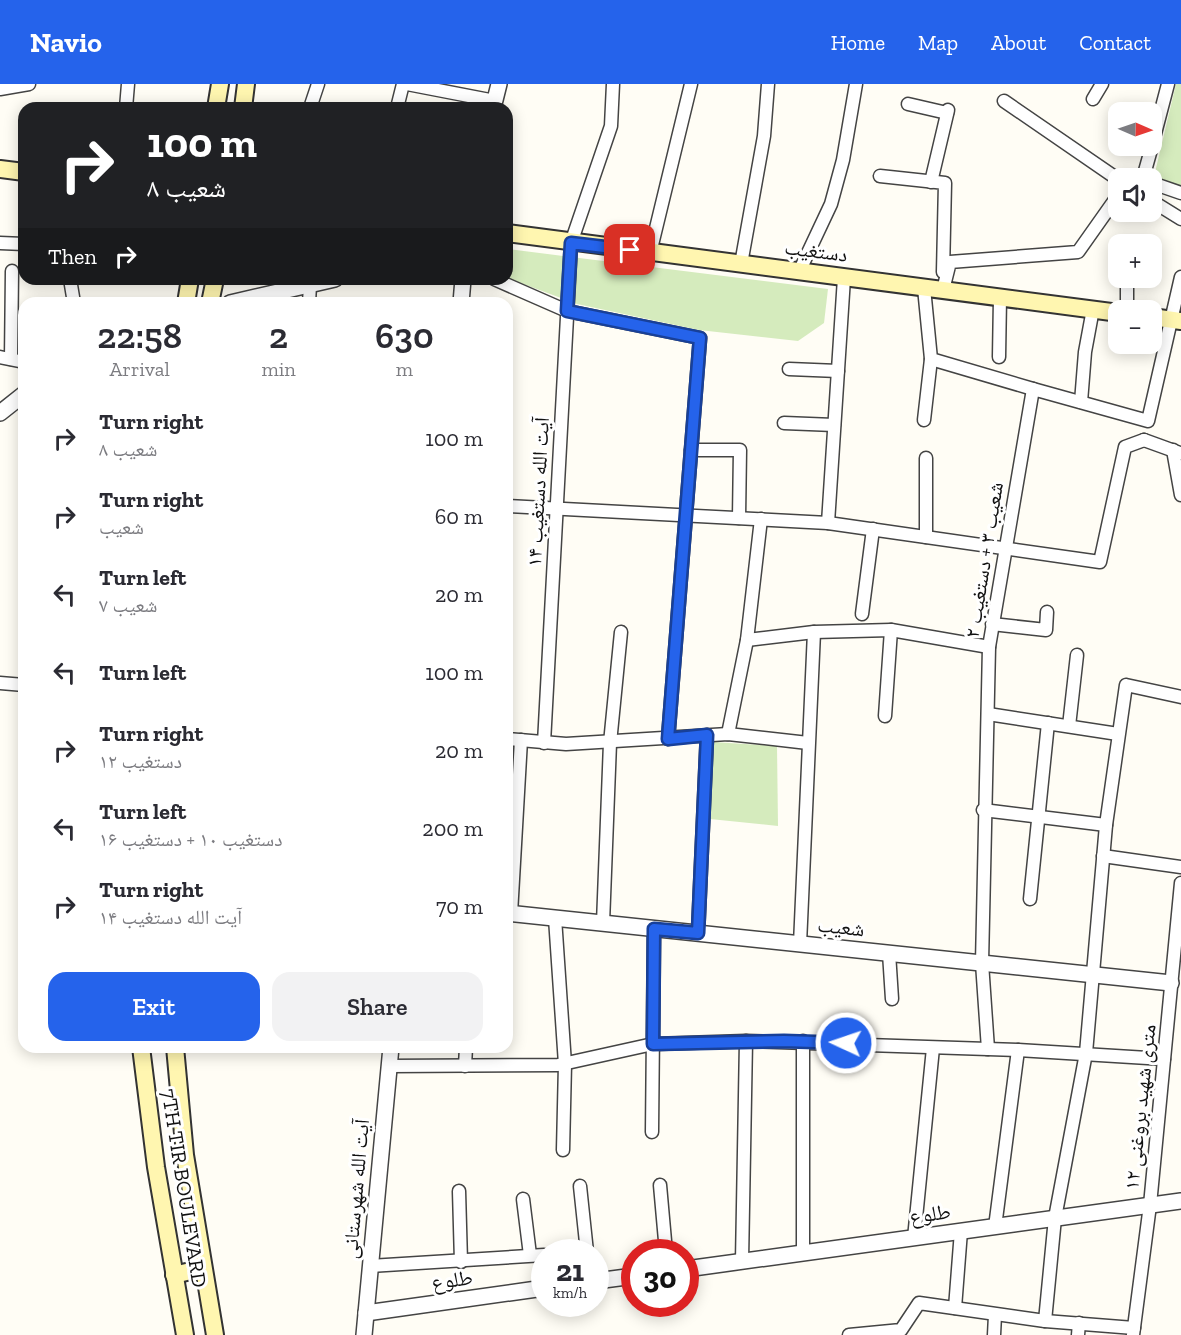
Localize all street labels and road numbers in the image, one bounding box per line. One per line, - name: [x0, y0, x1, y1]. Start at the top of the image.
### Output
- street label: دستغیب: [783, 234, 849, 267]
- street label: آیت الله دستغیب ۱۴: [521, 416, 554, 568]
- street label: شعیب ۳ + دستغیب ۲: [959, 480, 1008, 640]
- street label: شعیب: [816, 912, 866, 941]
- street label: ۱۲ متری شهید بروغنی: [1118, 1023, 1162, 1191]
- street label: 7TH TIR BOULEVARD: [156, 1087, 213, 1289]
- street label: آیت الله شهرستانی: [337, 1117, 375, 1260]
- street label: طلوع: [908, 1198, 952, 1230]
- street label: طلوع: [430, 1264, 474, 1296]

